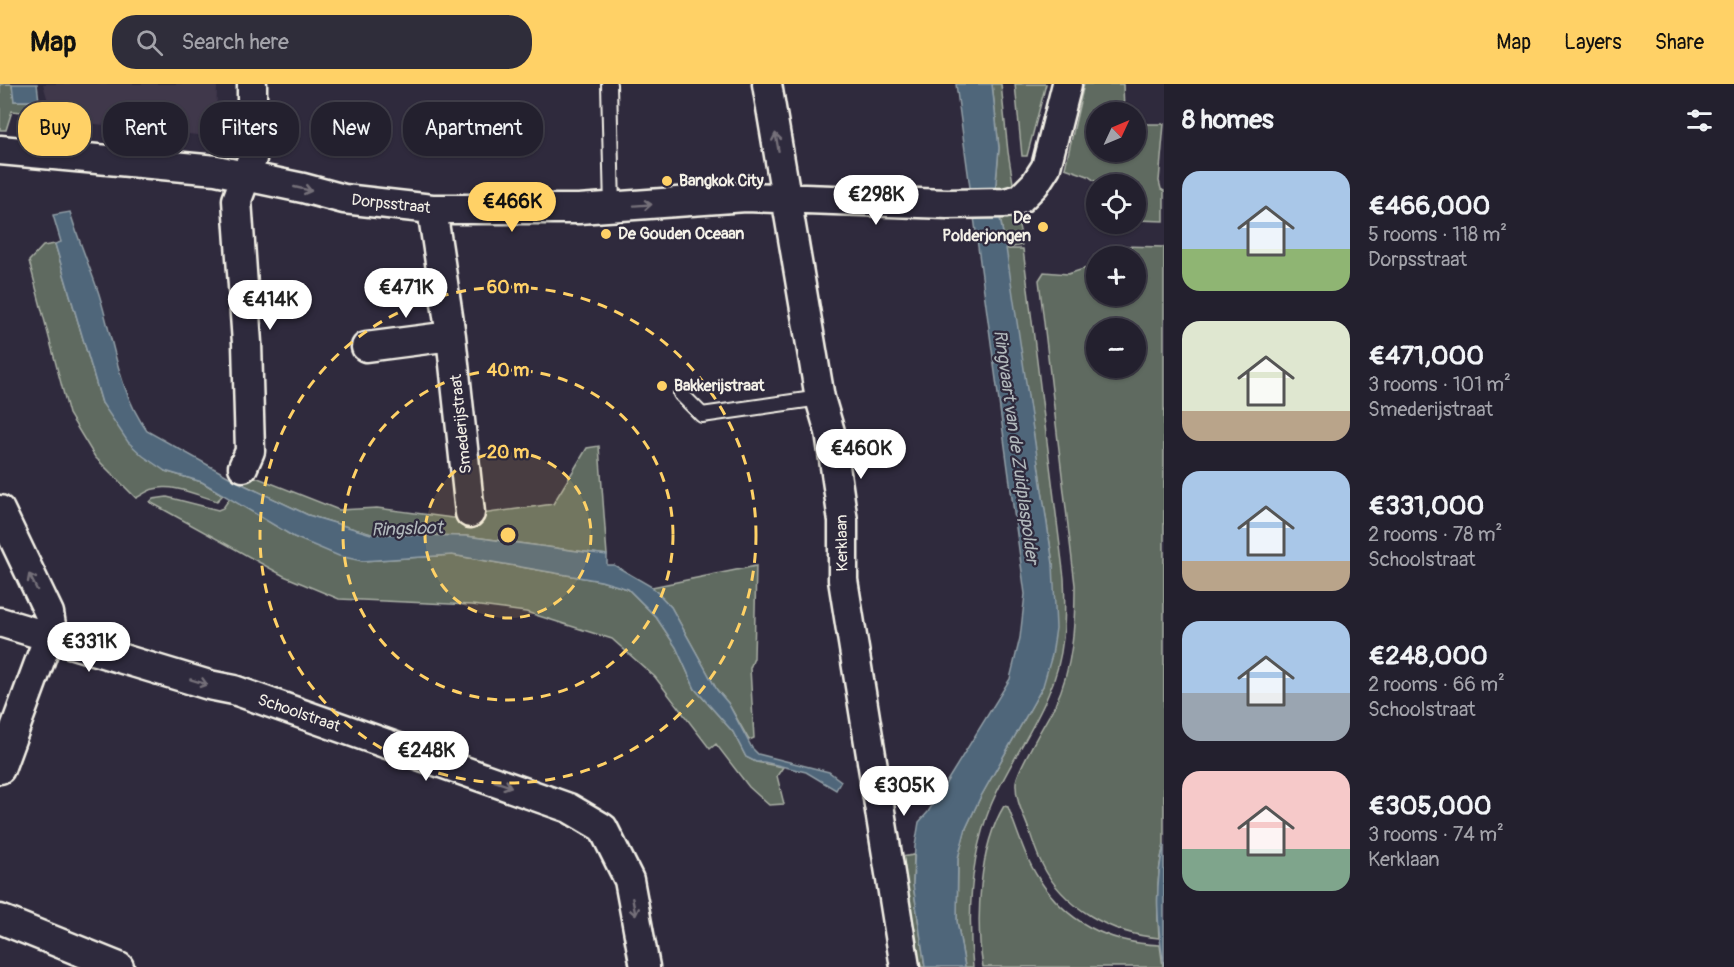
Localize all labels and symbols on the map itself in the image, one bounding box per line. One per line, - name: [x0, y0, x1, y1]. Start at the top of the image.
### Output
- north arrow: [1086, 102, 1146, 162]
- one-way arrow: [771, 133, 782, 152]
- place label: Bangkok City: [679, 171, 764, 191]
- marker: Bangkok City: [660, 174, 674, 188]
- pin: €298K: [834, 175, 918, 226]
- pin: €466K: [470, 182, 554, 233]
- one-way arrow: [293, 183, 312, 195]
- street label: Dorpsstraat: [351, 190, 432, 218]
- one-way arrow: [633, 200, 652, 211]
- place label: De Polderjongen: [942, 208, 1032, 246]
- marker: De Polderjongen: [1036, 220, 1050, 234]
- place label: De Gouden Oceaan: [618, 224, 744, 244]
- marker: De Gouden Oceaan: [599, 227, 613, 241]
- pin: €471K: [364, 268, 448, 319]
- text: 60 m: [487, 276, 529, 299]
- pin: €414K: [228, 280, 312, 331]
- water label: Ringvaart van de Zuidplaspolder: [988, 328, 1044, 568]
- text: 40 m: [487, 359, 529, 382]
- street label: Smederijstraat: [446, 373, 476, 475]
- place label: Bakkerijstraat: [674, 376, 765, 396]
- marker: Bakkerijstraat: [655, 379, 669, 393]
- pin: €460K: [819, 429, 903, 480]
- text: 20 m: [487, 441, 529, 464]
- street label: Kerklaan: [832, 514, 852, 572]
- water label: Ringsloot: [371, 516, 445, 542]
- centre of rings: [498, 525, 518, 545]
- one-way arrow: [27, 573, 39, 591]
- pin: €331K: [47, 622, 131, 673]
- one-way arrow: [189, 677, 208, 688]
- street label: Schoolstraat: [255, 690, 343, 737]
- pin: €248K: [384, 731, 468, 782]
- pin: €305K: [862, 766, 946, 817]
- one-way arrow: [493, 780, 511, 791]
- one-way arrow: [629, 896, 640, 916]

